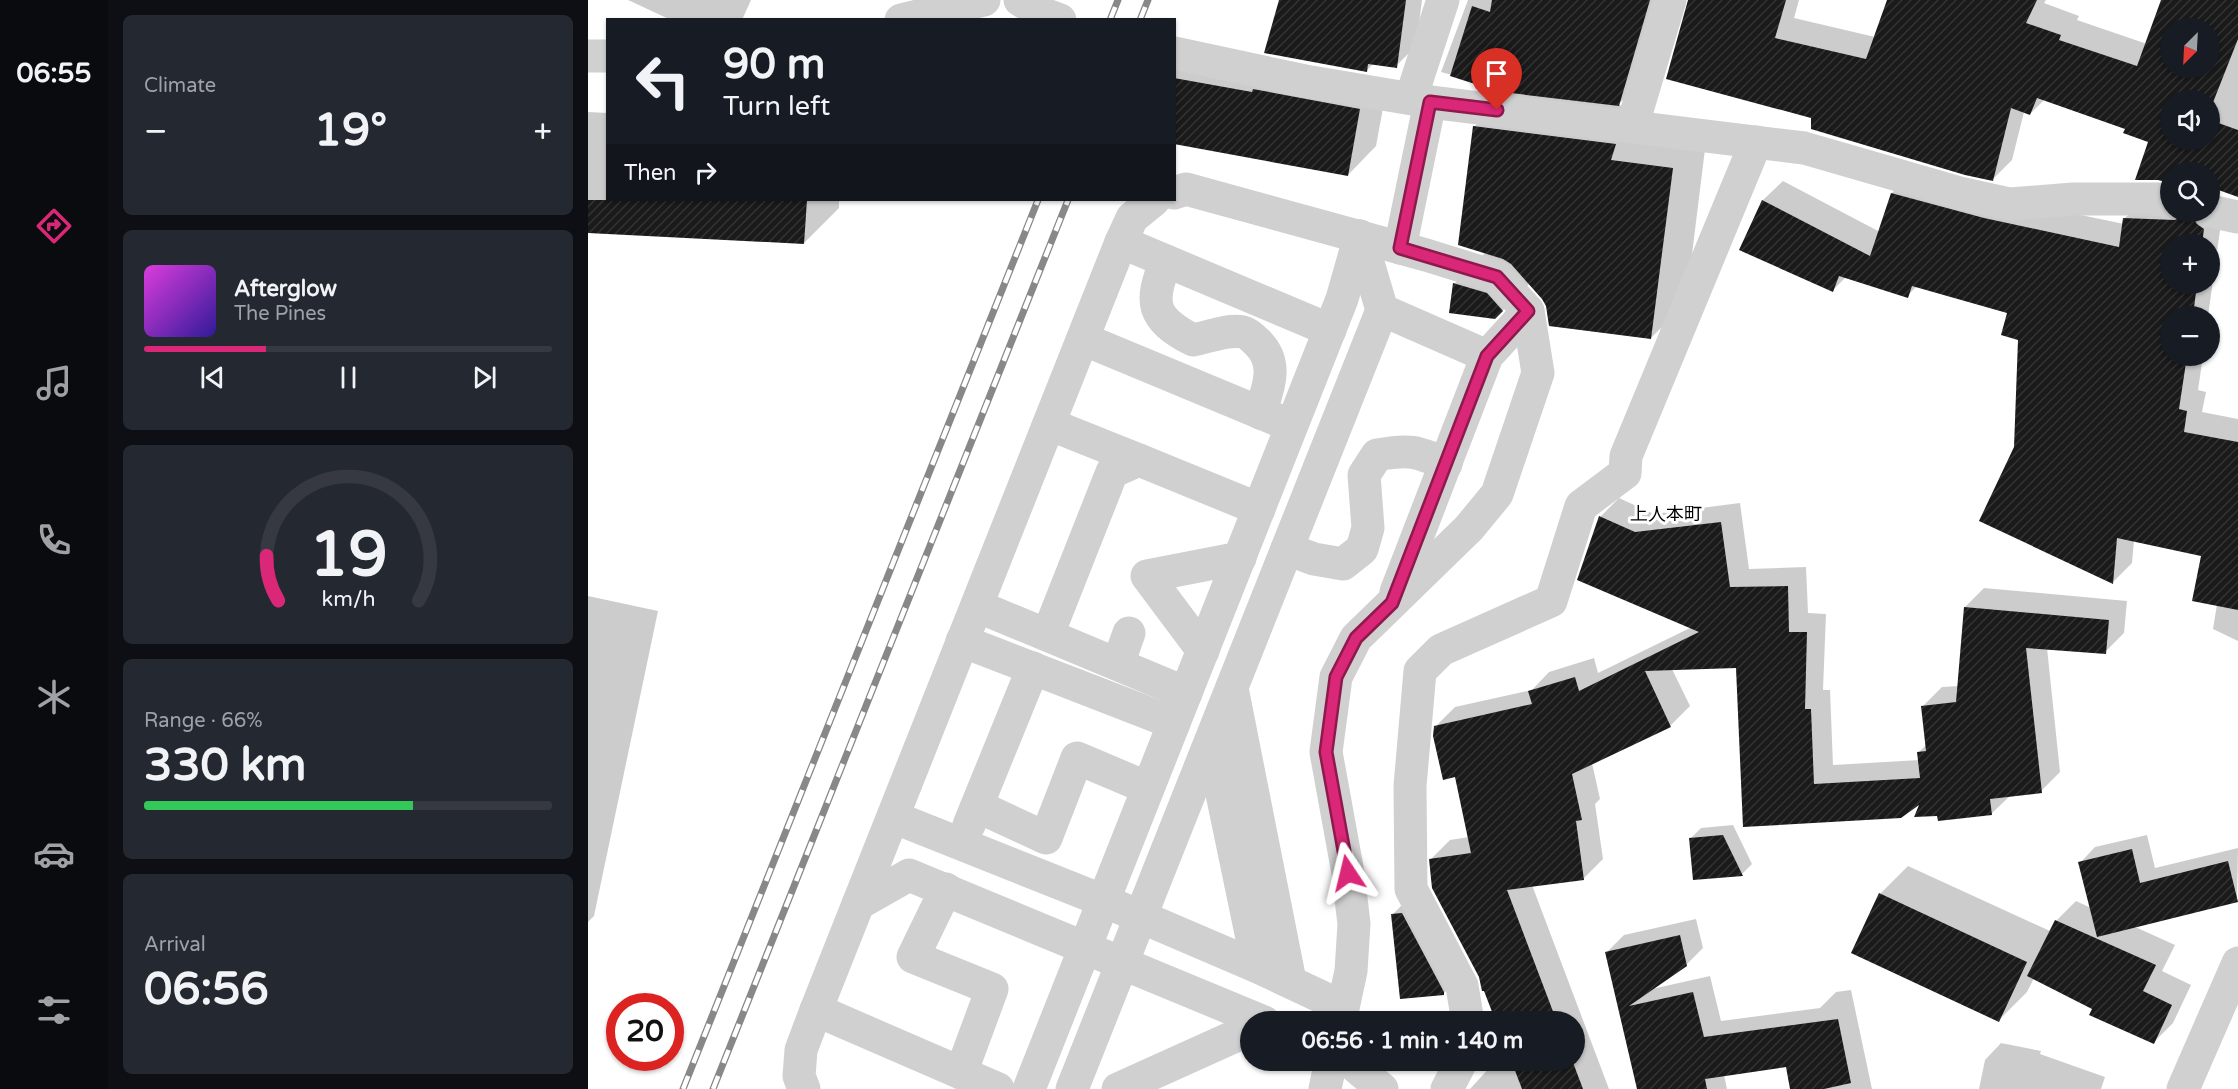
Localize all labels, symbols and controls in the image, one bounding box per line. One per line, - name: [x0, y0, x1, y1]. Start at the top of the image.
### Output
- north arrow: [2160, 18, 2220, 78]
- map controls: [2160, 18, 2220, 366]
- text: 90 m: [723, 39, 825, 90]
- icon: left: [624, 42, 702, 120]
- pin: [1471, 48, 1522, 110]
- text: 06:55: [17, 57, 91, 90]
- icon: arrive: [1480, 57, 1513, 90]
- text: Climate: [144, 74, 216, 98]
- text: Turn left: [723, 90, 830, 123]
- button: sound: [2160, 90, 2220, 150]
- text: 19°: [314, 104, 387, 158]
- text: −: [144, 112, 168, 151]
- text: +: [533, 112, 552, 151]
- icon: right: [689, 156, 722, 189]
- text: Then: [624, 160, 677, 186]
- button: search: [2160, 162, 2220, 222]
- icon: directions: [33, 205, 75, 247]
- button: +: [2160, 234, 2220, 294]
- text: Afterglow: [234, 276, 337, 302]
- text: The Pines: [234, 302, 326, 326]
- button: −: [2160, 306, 2220, 366]
- icon: previous: [196, 361, 229, 394]
- icon: pause: [332, 361, 365, 394]
- icon: next: [468, 361, 501, 394]
- icon: music: [33, 362, 75, 404]
- district label: 上人本町: [1630, 503, 1702, 525]
- icon: phone: [33, 519, 75, 561]
- text: 19: [309, 519, 387, 594]
- text: km/h: [321, 587, 375, 613]
- icon: climate: [33, 676, 75, 718]
- text: Range · 66%: [144, 709, 263, 733]
- text: 330 km: [144, 739, 306, 793]
- icon: car: [33, 833, 75, 875]
- position arrow: [1316, 841, 1380, 905]
- text: Arrival: [144, 933, 206, 957]
- text: 06:56: [144, 963, 269, 1017]
- icon: filters: [33, 989, 75, 1031]
- speed limit sign: 20: [606, 993, 684, 1071]
- text: 06:56 · 1 min · 140 m: [1302, 1028, 1523, 1054]

